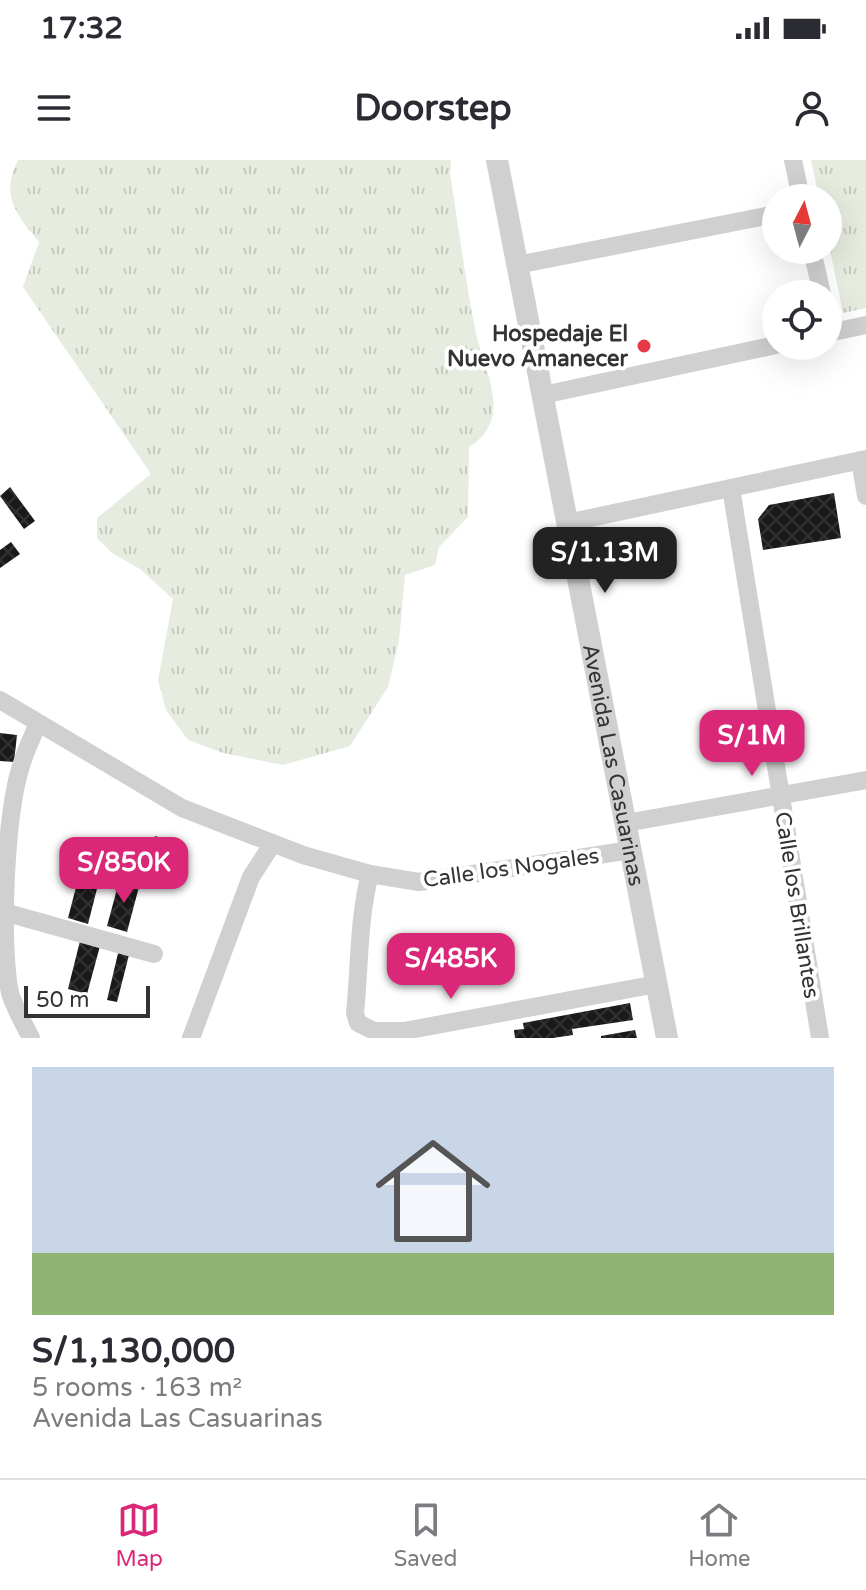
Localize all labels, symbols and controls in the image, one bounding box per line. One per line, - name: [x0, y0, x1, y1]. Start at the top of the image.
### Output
- text: 17:32: [40, 10, 123, 47]
- icon: menu: [32, 86, 76, 130]
- icon: person: [790, 86, 834, 130]
- text: Doorstep: [354, 87, 512, 130]
- north arrow: [762, 184, 842, 264]
- map controls: [762, 184, 842, 360]
- button: locate: [762, 280, 842, 360]
- place label: Hospedaje El Nuevo Amanecer: [447, 321, 629, 372]
- marker: Hospedaje El Nuevo Amanecer: [635, 337, 653, 355]
- pin: S/1.13M: [531, 527, 679, 595]
- text: S/1.13M: [551, 537, 659, 568]
- street label: Avenida Las Casuarinas: [577, 642, 649, 888]
- pin: S/1M: [705, 710, 799, 778]
- text: S/1M: [718, 720, 786, 751]
- street label: Calle los Brillantes: [769, 810, 825, 1000]
- pin: S/850K: [59, 837, 189, 905]
- street label: Calle los Nogales: [421, 843, 601, 893]
- text: S/850K: [77, 847, 171, 878]
- pin: S/485K: [386, 933, 516, 1001]
- text: S/485K: [405, 943, 497, 974]
- scale bar: [24, 982, 150, 1018]
- text: 50 m: [36, 987, 90, 1013]
- icon: home: [361, 1119, 505, 1263]
- text: S/1,130,000: [32, 1331, 235, 1372]
- text: 5 rooms · 163 m²: [32, 1372, 242, 1403]
- text: Avenida Las Casuarinas: [32, 1403, 323, 1434]
- tab: Map: [115, 1498, 163, 1572]
- tab: Saved: [394, 1498, 457, 1572]
- tab: Home: [688, 1498, 751, 1572]

